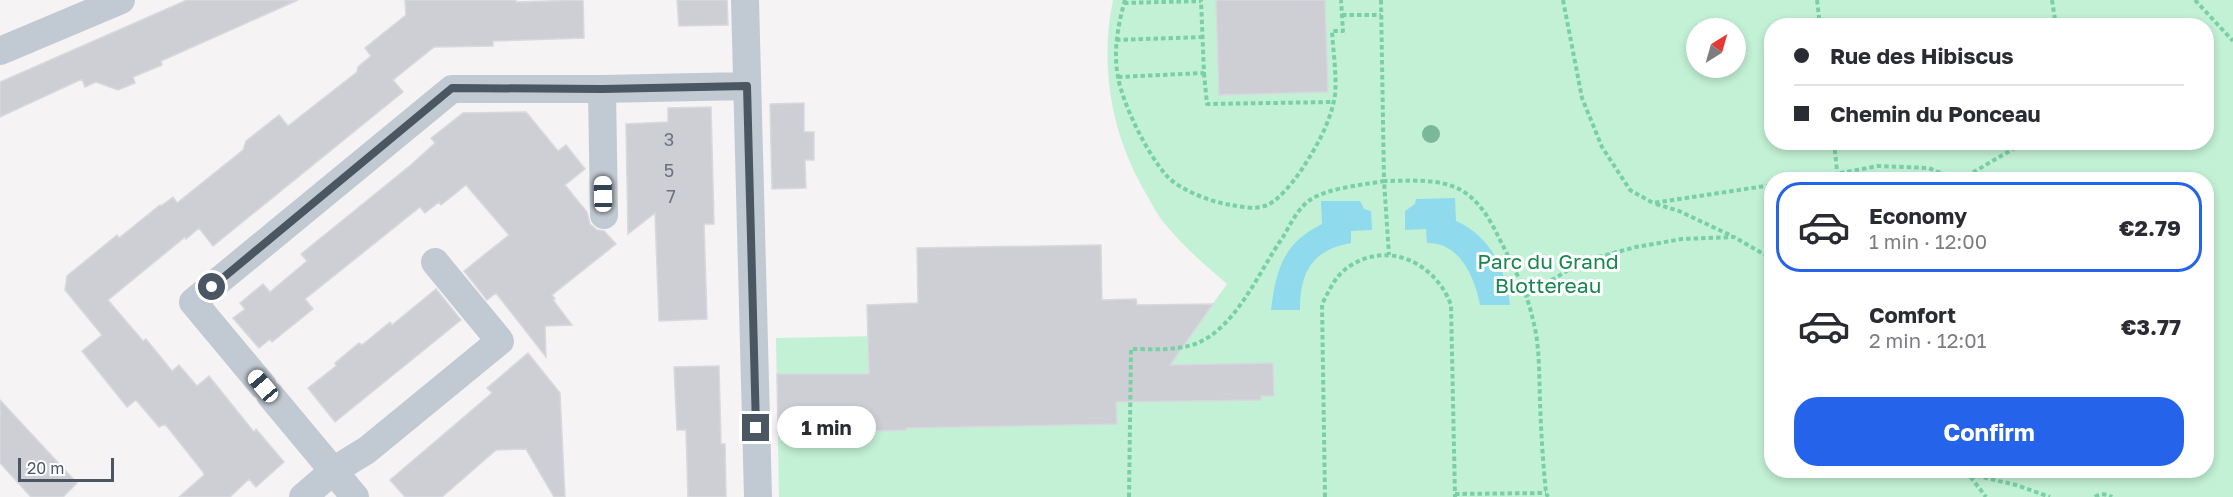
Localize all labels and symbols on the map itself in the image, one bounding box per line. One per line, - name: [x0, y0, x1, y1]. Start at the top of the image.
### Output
- north arrow: [1686, 18, 1746, 78]
- house number: 3: [664, 128, 674, 150]
- house number: 5: [664, 159, 674, 181]
- car: [594, 176, 612, 212]
- house number: 7: [666, 185, 676, 207]
- park label: Parc du Grand Blottereau: [1477, 248, 1619, 298]
- route start: [198, 273, 225, 300]
- car: [245, 366, 281, 406]
- callout: 1 min: [777, 407, 876, 449]
- route end: [742, 414, 769, 441]
- scale bar: [18, 455, 114, 482]

